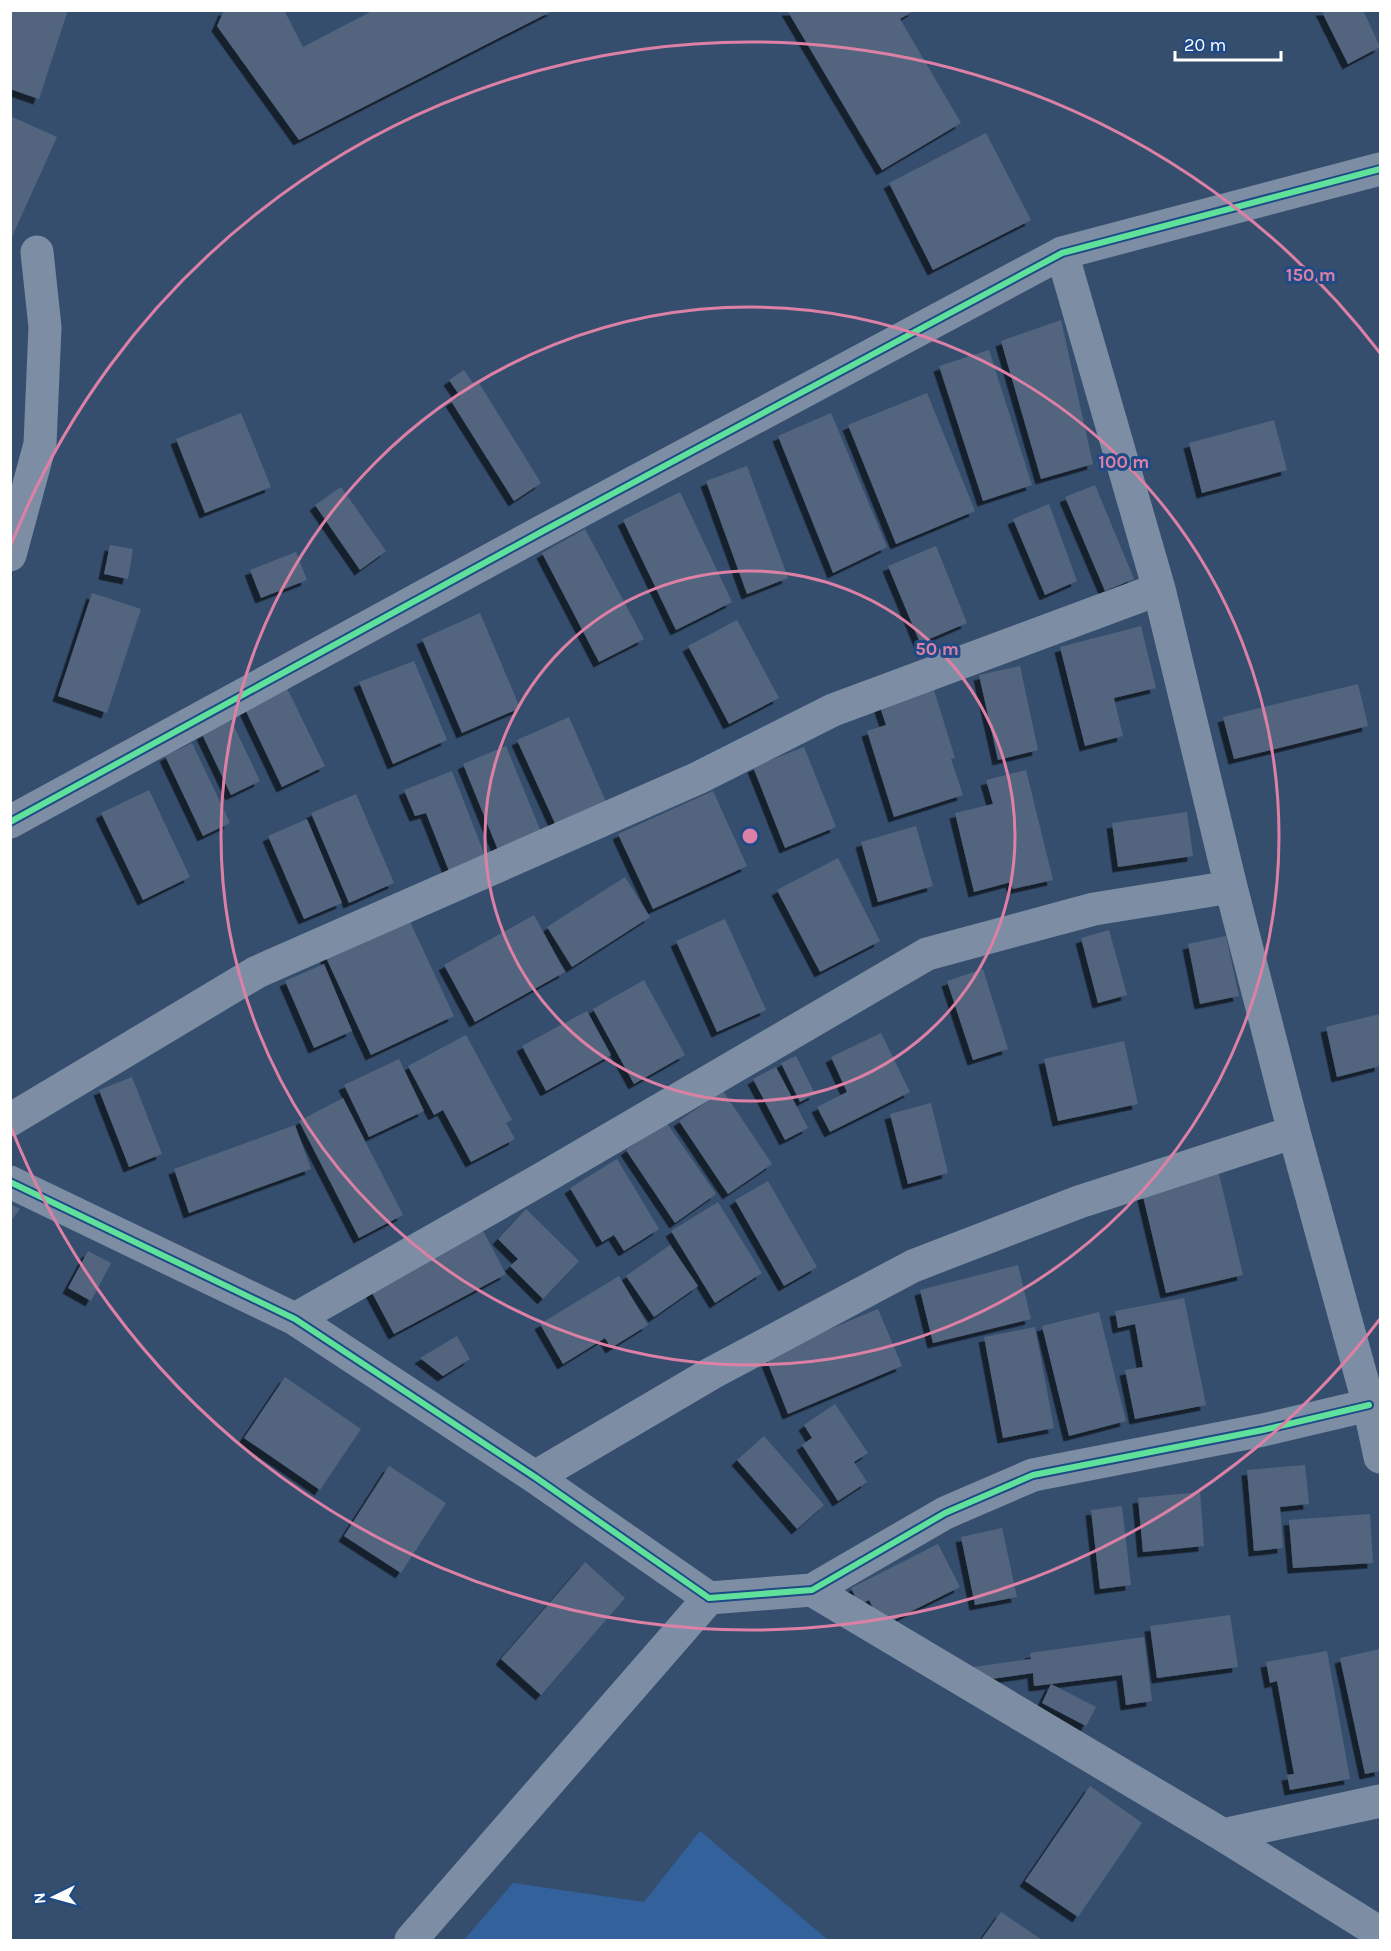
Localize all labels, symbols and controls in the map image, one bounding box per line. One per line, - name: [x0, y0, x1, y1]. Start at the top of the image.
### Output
- scale bar: [1175, 24, 1282, 62]
- text: 20 m: [1184, 34, 1226, 56]
- text: 150 m: [1286, 264, 1336, 286]
- text: 100 m: [1099, 451, 1149, 473]
- text: 50 m: [915, 638, 959, 660]
- centre of rings: [740, 826, 760, 846]
- north arrow: [24, 1867, 84, 1927]
- text: N: [30, 1892, 50, 1905]

